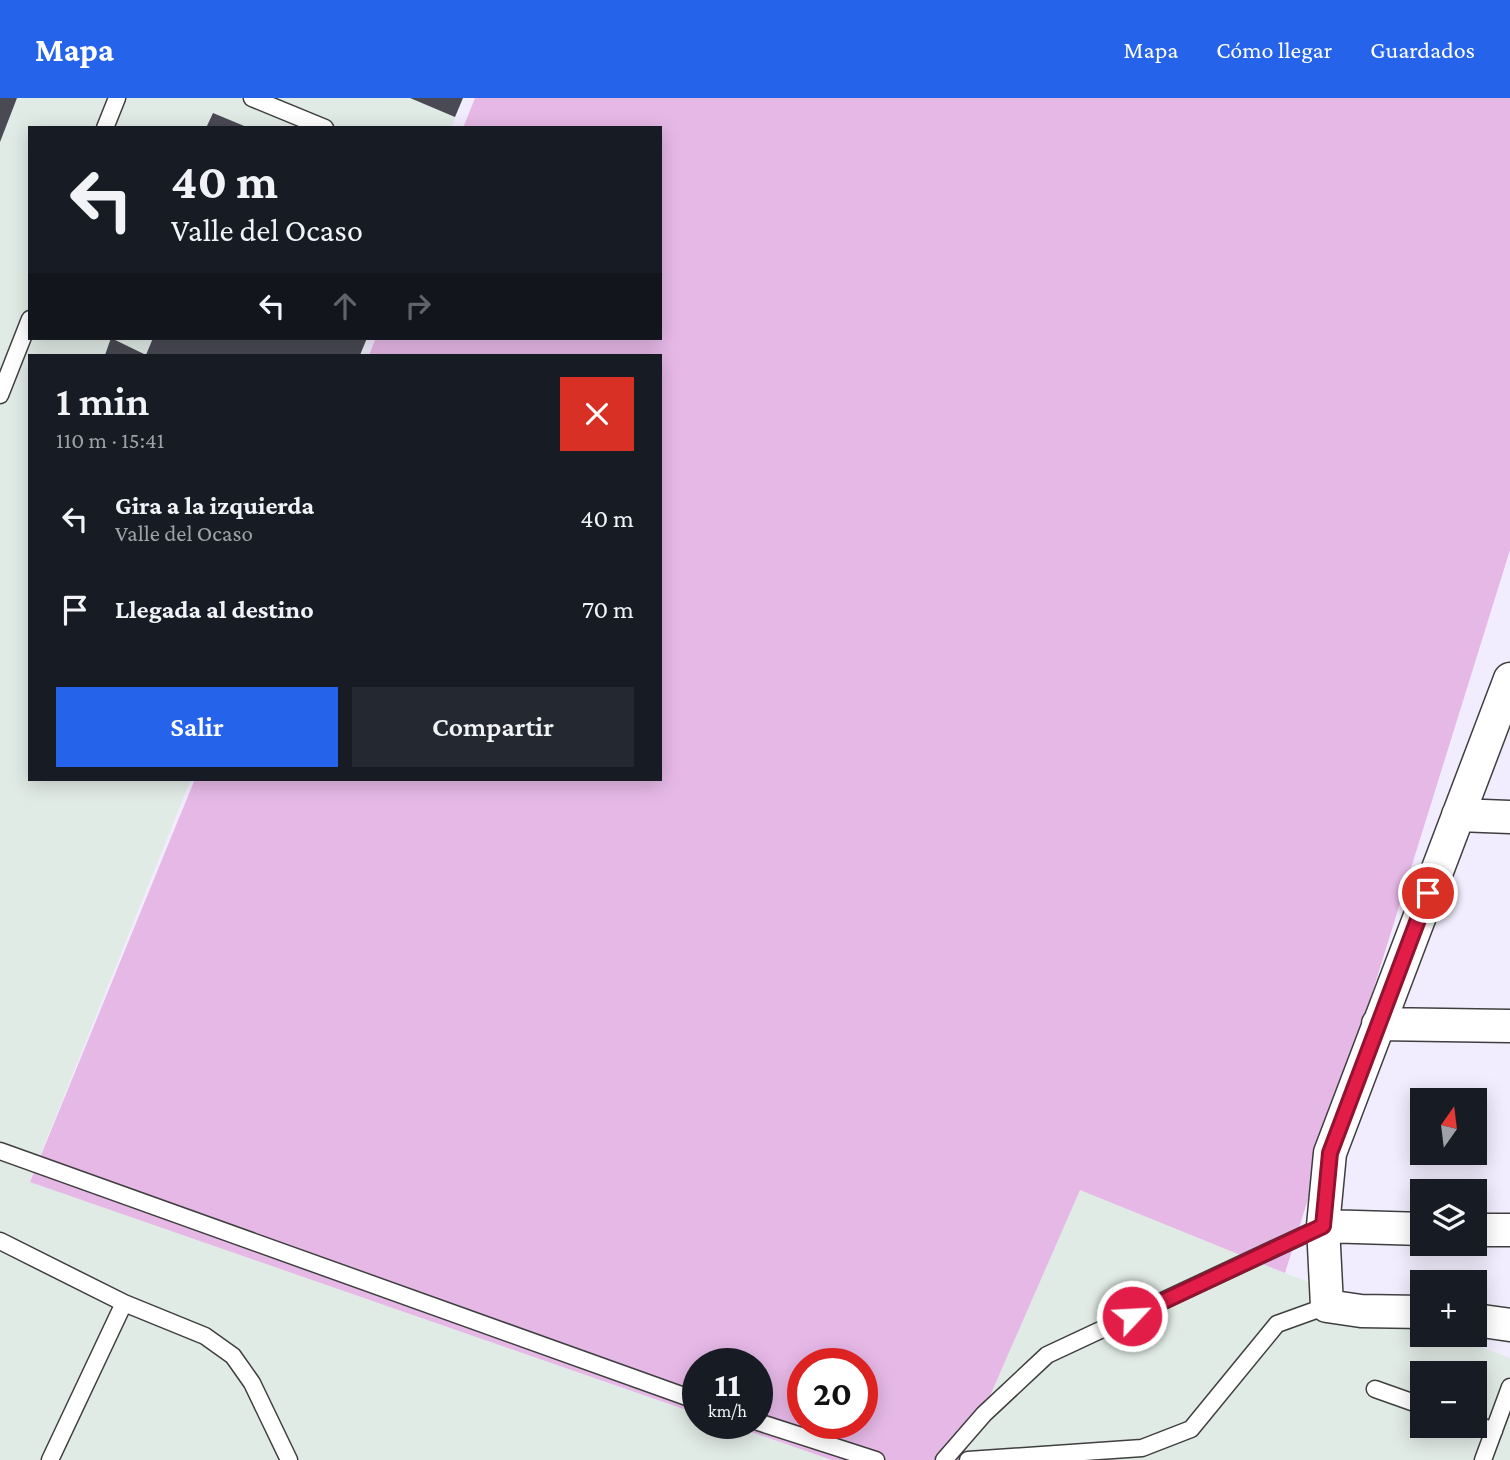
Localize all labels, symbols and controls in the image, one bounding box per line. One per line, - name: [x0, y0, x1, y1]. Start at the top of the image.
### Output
- text: Mapa: [35, 31, 114, 68]
- text: Mapa: [1124, 36, 1178, 63]
- text: Cómo llegar: [1216, 36, 1332, 63]
- text: Guardados: [1370, 36, 1475, 63]
- icon: left: [56, 154, 147, 245]
- text: 40 m: [171, 154, 278, 209]
- text: Valle del Ocaso: [171, 212, 363, 248]
- icon: left: [253, 287, 291, 325]
- icon: ahead: [326, 287, 364, 325]
- icon: right: [399, 287, 437, 325]
- text: 1 min: [56, 377, 149, 424]
- button: close: [560, 377, 634, 451]
- text: 110 m · 15:41: [56, 427, 164, 453]
- text: Gira a la izquierda: [115, 491, 314, 520]
- icon: left: [56, 500, 94, 538]
- text: 40 m: [580, 504, 634, 533]
- text: Valle del Ocaso: [115, 520, 253, 546]
- icon: arrive: [56, 591, 94, 629]
- text: Llegada al destino: [115, 595, 314, 624]
- text: 70 m: [582, 595, 634, 624]
- button: Salir: [56, 687, 338, 767]
- button: Compartir: [352, 687, 634, 767]
- pin: [1398, 863, 1458, 923]
- icon: arrive: [1409, 874, 1447, 912]
- north arrow: [1410, 1088, 1488, 1166]
- map controls: [1410, 1088, 1487, 1438]
- button: layers: [1410, 1179, 1487, 1256]
- button: +: [1410, 1270, 1487, 1347]
- position arrow: [1095, 1279, 1169, 1353]
- speed limit sign: 20: [787, 1348, 878, 1439]
- button: −: [1410, 1361, 1487, 1438]
- text: 11: [714, 1365, 741, 1404]
- text: km/h: [708, 1401, 747, 1421]

